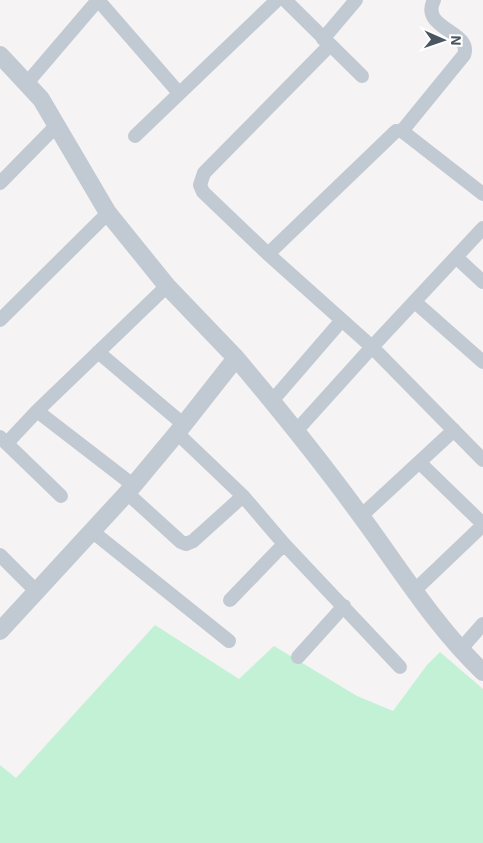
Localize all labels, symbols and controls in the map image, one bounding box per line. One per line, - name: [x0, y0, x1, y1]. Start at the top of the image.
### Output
- north arrow: [418, 15, 468, 65]
- text: N: [448, 35, 465, 46]

